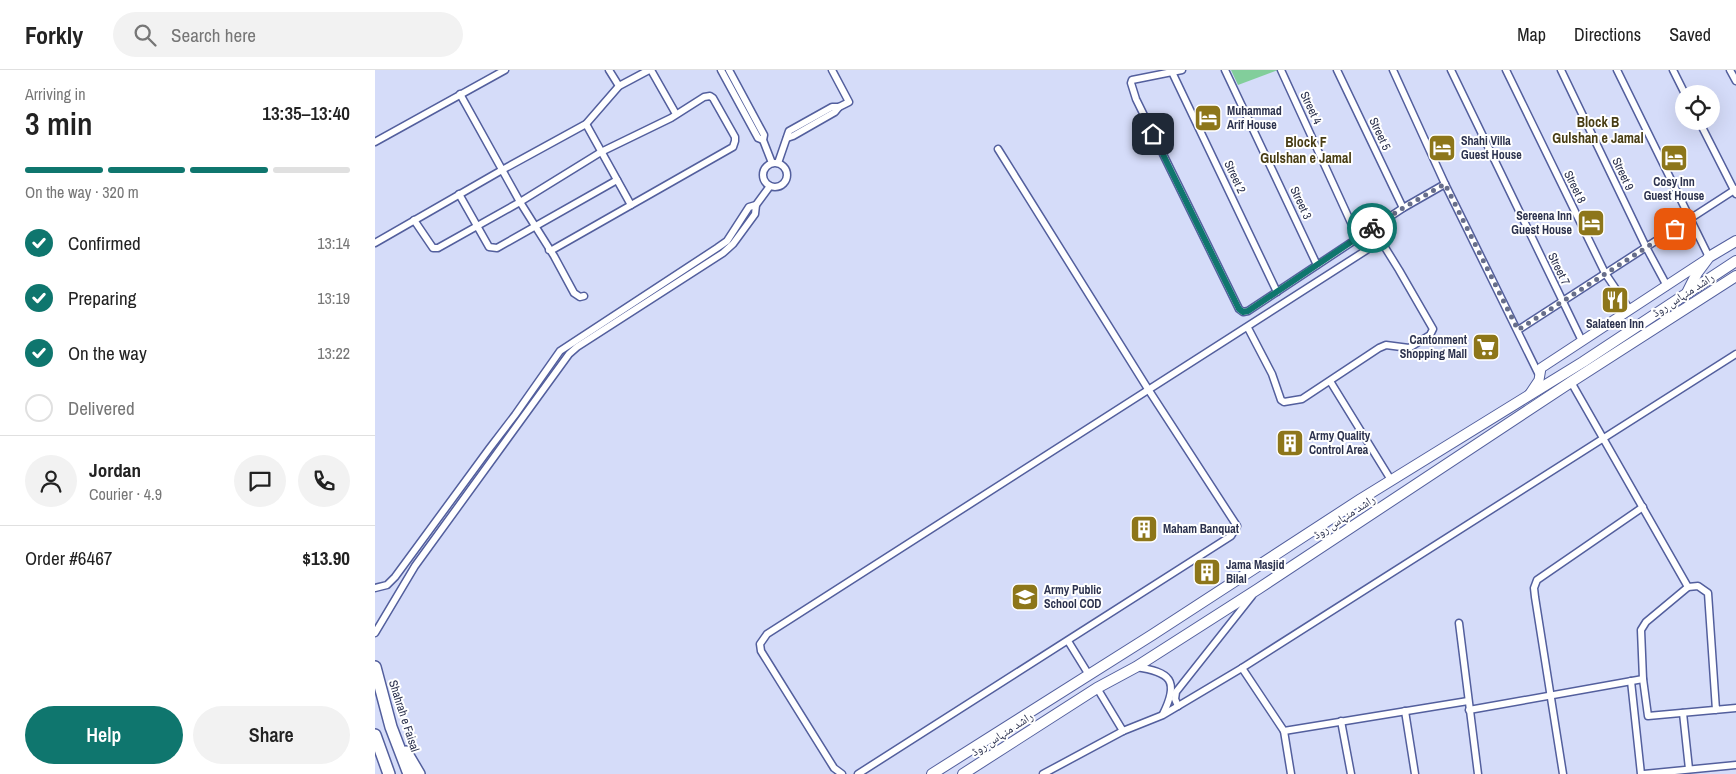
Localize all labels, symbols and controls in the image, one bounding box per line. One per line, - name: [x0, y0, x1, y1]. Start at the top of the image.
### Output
- search box: [113, 12, 463, 57]
- text: Forkly: [25, 19, 83, 51]
- icon: search: [131, 21, 159, 49]
- text: Search here: [171, 22, 256, 48]
- text: Map: [1517, 22, 1546, 47]
- text: Directions: [1574, 22, 1641, 47]
- text: Saved: [1669, 22, 1711, 47]
- text: Arriving in: [25, 83, 86, 105]
- map controls: [1675, 85, 1720, 130]
- button: locate: [1675, 85, 1720, 130]
- street label: Street 4: [1296, 89, 1326, 127]
- text: 13:35–13:40: [262, 100, 350, 126]
- text: 3 min: [25, 102, 93, 145]
- hotel icon: Muhammad Arif House: [1193, 103, 1223, 133]
- place label: Muhammad Arif House: [1227, 103, 1282, 133]
- pin: [1132, 113, 1174, 155]
- district label: Block B Gulshan e Jamal: [1552, 113, 1644, 147]
- street label: Street 5: [1365, 115, 1395, 153]
- icon: home: [1139, 120, 1167, 148]
- district label: Block F Gulshan e Jamal: [1260, 133, 1352, 167]
- hotel icon: Shahi Villa Guest House: [1427, 133, 1457, 163]
- place label: Shahi Villa Guest House: [1461, 133, 1522, 163]
- hotel icon: Cosy Inn Guest House: [1659, 143, 1689, 173]
- street label: Street 9: [1608, 155, 1638, 193]
- street label: Street 2: [1220, 158, 1250, 196]
- street label: Street 8: [1560, 168, 1590, 206]
- place label: Cosy Inn Guest House: [1644, 174, 1705, 204]
- text: On the way · 320 m: [25, 181, 139, 203]
- street label: Street 3: [1286, 184, 1316, 222]
- courier: [1347, 203, 1397, 253]
- place label: Sereena Inn Guest House: [1511, 208, 1573, 238]
- hotel icon: Sereena Inn Guest House: [1576, 208, 1606, 238]
- pin: [1654, 208, 1696, 250]
- icon: bike: [1358, 214, 1386, 242]
- icon: bag: [1661, 215, 1689, 243]
- icon: check: [25, 229, 53, 257]
- text: Confirmed: [68, 230, 141, 256]
- text: 13:14: [317, 232, 350, 254]
- street label: Street 7: [1544, 250, 1574, 288]
- street label: راشد منہاس روڈ: [1649, 269, 1717, 321]
- icon: check: [25, 284, 53, 312]
- text: Preparing: [68, 285, 136, 311]
- restaurant icon: Salateen Inn: [1600, 285, 1630, 315]
- text: 13:19: [317, 287, 350, 309]
- place label: Salateen Inn: [1586, 316, 1644, 332]
- place label: Cantonment Shopping Mall: [1400, 332, 1468, 362]
- supermarket icon: Cantonment Shopping Mall: [1471, 332, 1501, 362]
- icon: check: [25, 339, 53, 367]
- text: On the way: [68, 340, 147, 366]
- text: 13:22: [317, 342, 350, 364]
- text: Delivered: [68, 395, 135, 421]
- building icon: Army Quality Control Area: [1275, 428, 1305, 458]
- place label: Army Quality Control Area: [1309, 428, 1371, 458]
- button: person: [25, 455, 77, 507]
- button: chat: [234, 455, 286, 507]
- button: phone: [298, 455, 350, 507]
- text: Jordan: [89, 457, 141, 483]
- text: Courier · 4.9: [89, 483, 162, 505]
- street label: راشد منہاس روڈ: [1310, 491, 1378, 543]
- building icon: Maham Banquat: [1129, 514, 1159, 544]
- place label: Maham Banquat: [1163, 521, 1240, 537]
- text: Order #6467: [25, 545, 112, 571]
- text: $13.90: [302, 545, 350, 571]
- building icon: Jama Masjid Bilal: [1192, 557, 1222, 587]
- place label: Jama Masjid Bilal: [1226, 557, 1285, 587]
- school or university icon: Army Public School COD: [1010, 582, 1040, 612]
- place label: Army Public School COD: [1044, 582, 1102, 612]
- street label: Shahrah e Faisal: [385, 678, 423, 754]
- button: Help: [25, 706, 183, 764]
- button: Share: [193, 706, 350, 764]
- street label: راشد منہاس روڈ: [968, 708, 1036, 760]

